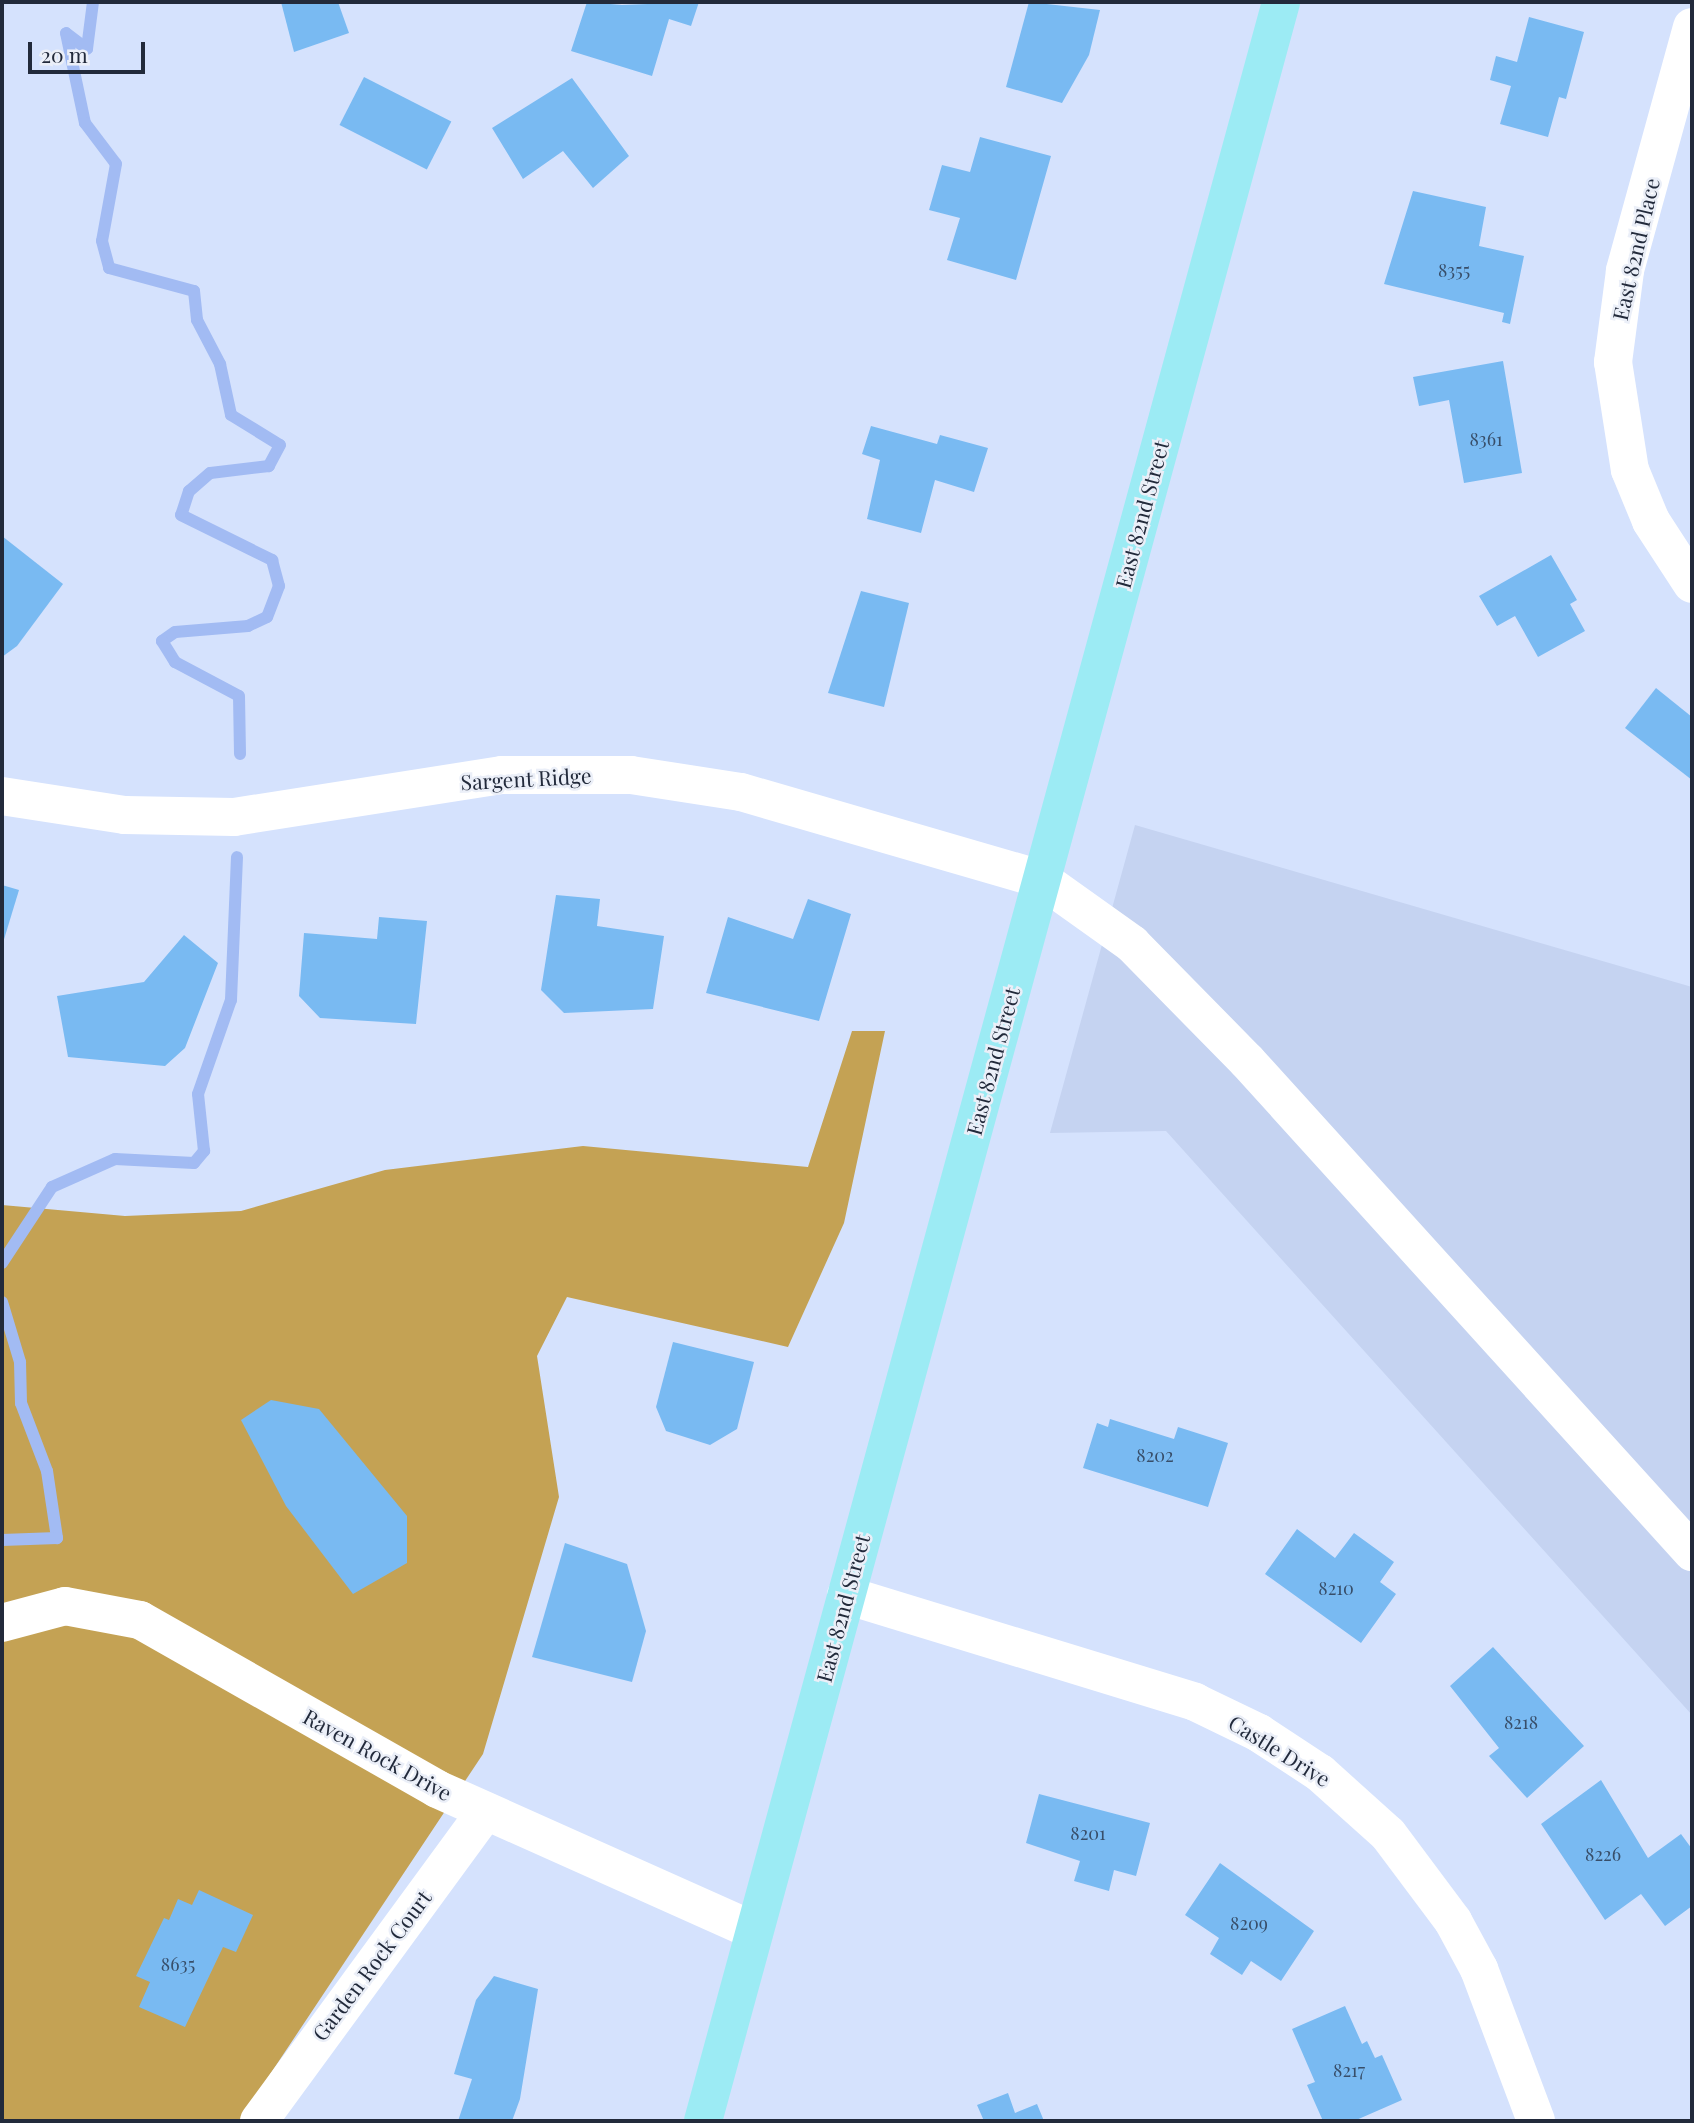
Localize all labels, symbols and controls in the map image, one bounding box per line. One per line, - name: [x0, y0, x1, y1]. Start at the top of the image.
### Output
- scale bar: [32, 28, 149, 72]
- text: 20 m: [41, 40, 88, 68]
- street label: East 82nd Place: [1606, 175, 1664, 323]
- house number: 8355: [1438, 259, 1470, 281]
- house number: 8361: [1469, 428, 1503, 450]
- street label: East 82nd Street: [1109, 437, 1173, 591]
- street label: Sargent Ridge: [460, 762, 592, 794]
- street label: East 82nd Street: [960, 984, 1024, 1138]
- house number: 8202: [1136, 1444, 1174, 1466]
- street label: East 82nd Street: [810, 1531, 874, 1685]
- house number: 8210: [1318, 1577, 1354, 1599]
- street label: Raven Rock Drive: [299, 1703, 457, 1805]
- street label: Castle Drive: [1225, 1709, 1335, 1791]
- house number: 8218: [1504, 1711, 1538, 1733]
- house number: 8201: [1070, 1822, 1106, 1844]
- house number: 8226: [1585, 1843, 1621, 1865]
- street label: Garden Rock Court: [306, 1885, 436, 2045]
- house number: 8209: [1230, 1912, 1268, 1934]
- house number: 8635: [161, 1953, 195, 1975]
- house number: 8217: [1333, 2059, 1365, 2081]

